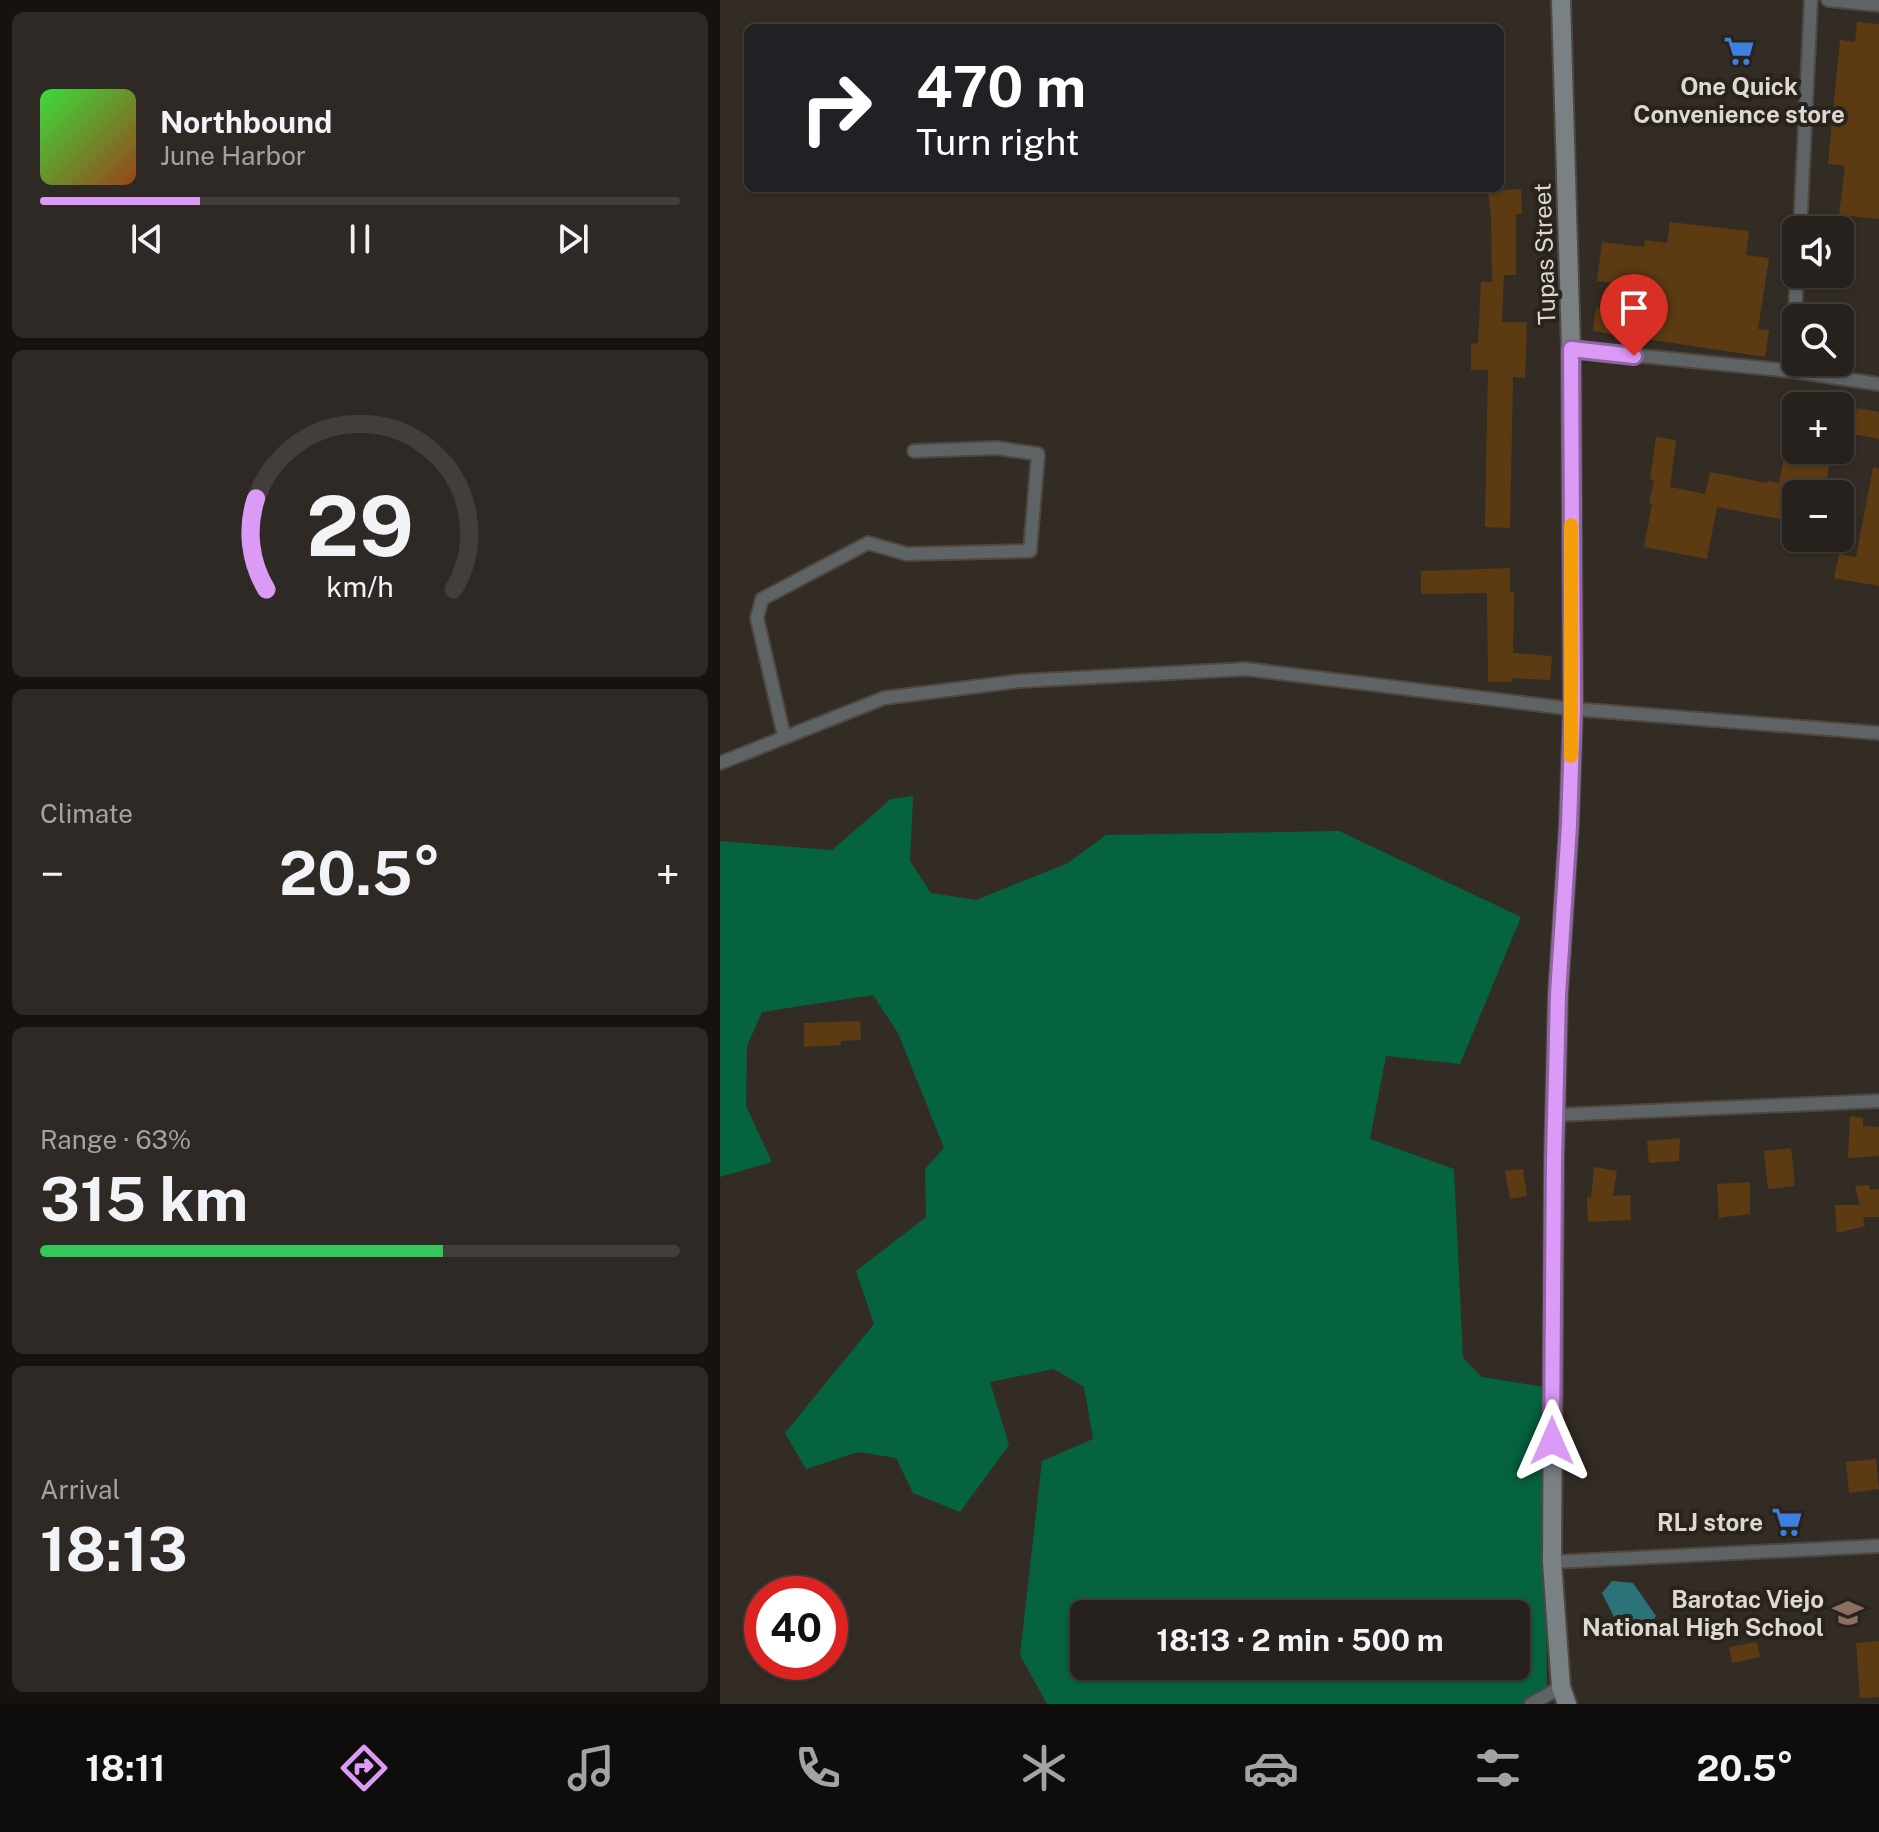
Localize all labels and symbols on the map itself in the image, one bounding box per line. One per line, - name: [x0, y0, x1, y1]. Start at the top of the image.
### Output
- supermarket icon: One Quick Convenience store: [1722, 34, 1756, 68]
- place label: One Quick Convenience store: [1633, 72, 1845, 128]
- street label: Tupas Street: [1528, 182, 1560, 326]
- pin: [1600, 274, 1668, 356]
- position arrow: [1510, 1399, 1594, 1483]
- supermarket icon: RLJ store: [1770, 1505, 1804, 1539]
- place label: RLJ store: [1657, 1508, 1763, 1536]
- speed limit sign: 40: [744, 1576, 848, 1680]
- place label: Barotac Viejo National High School: [1582, 1585, 1824, 1641]
- school or university icon: Barotac Viejo National High School: [1831, 1596, 1865, 1630]

